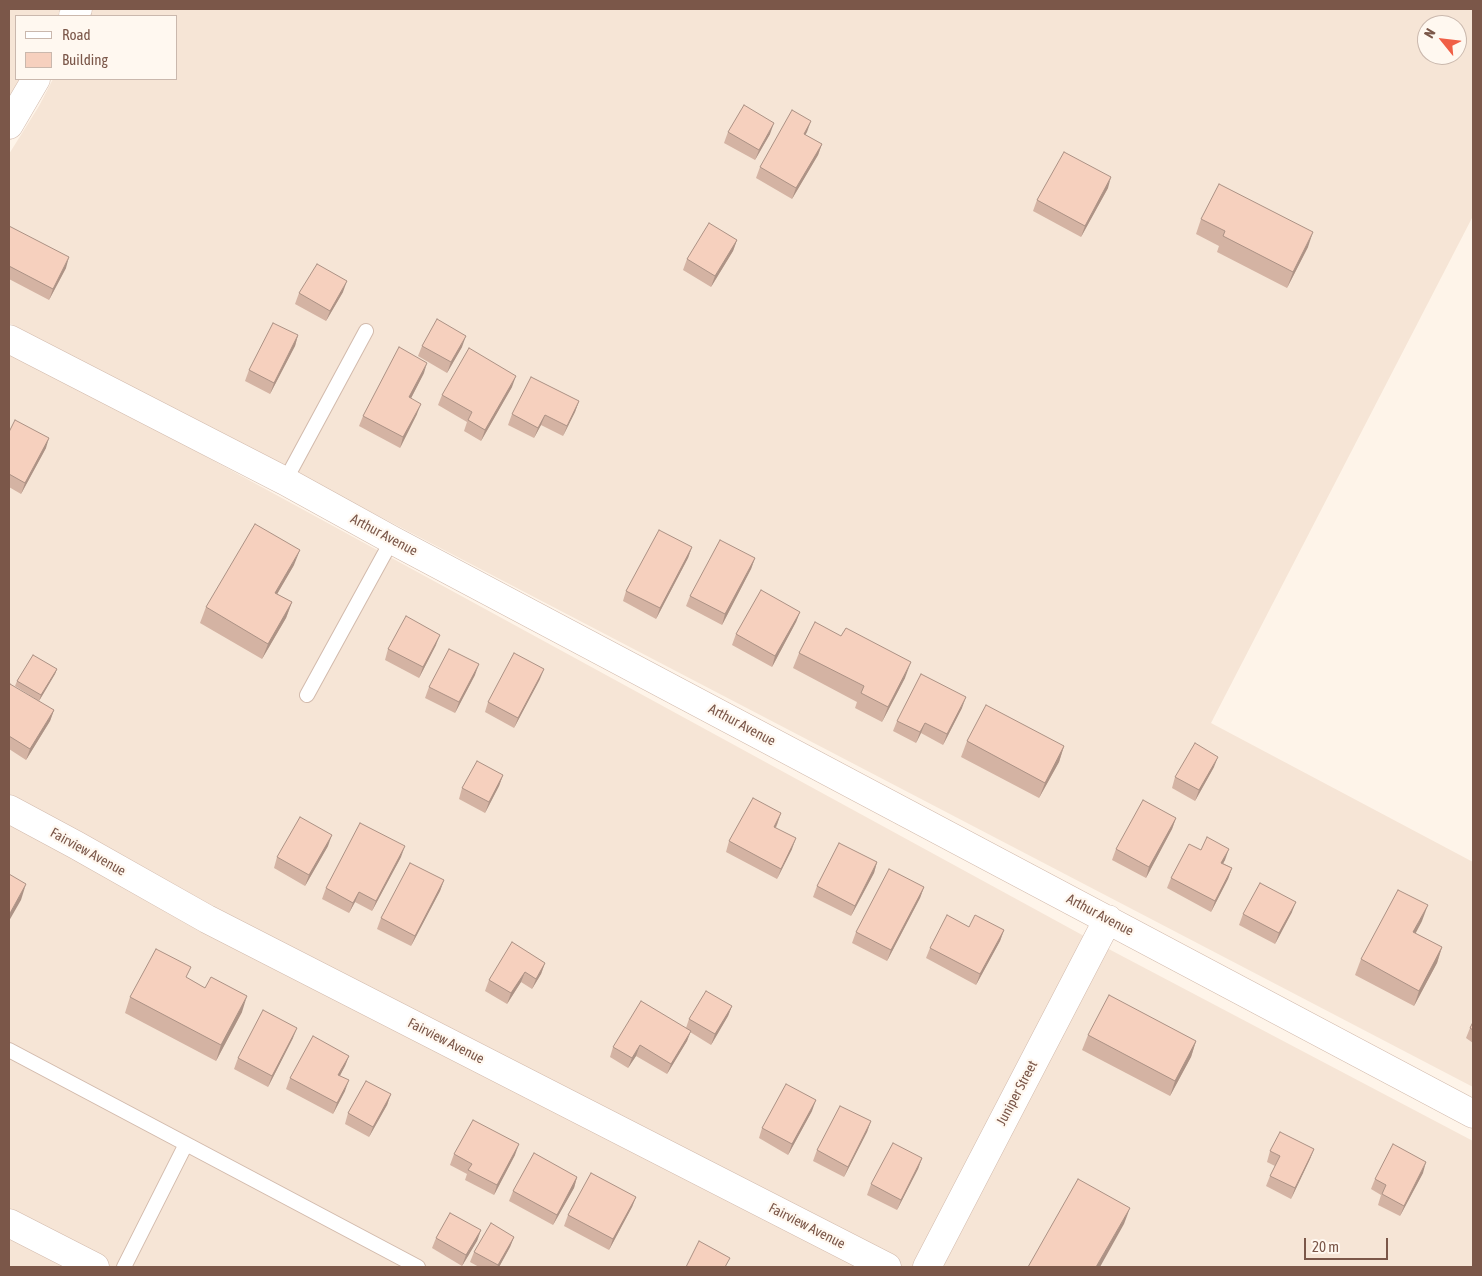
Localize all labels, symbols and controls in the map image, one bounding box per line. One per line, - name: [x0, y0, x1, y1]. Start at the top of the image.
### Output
- legend: [15, 15, 178, 80]
- north arrow: [1417, 15, 1467, 65]
- text: Road: [62, 26, 91, 43]
- text: N: [1421, 26, 1439, 41]
- text: Building: [62, 51, 108, 68]
- street label: Arthur Avenue: [348, 510, 420, 560]
- street label: Arthur Avenue: [706, 700, 778, 750]
- street label: Fairview Avenue: [47, 824, 129, 880]
- street label: Arthur Avenue: [1064, 890, 1136, 940]
- street label: Fairview Avenue: [405, 1015, 487, 1067]
- street label: Juniper Street: [993, 1058, 1041, 1128]
- street label: Fairview Avenue: [766, 1200, 848, 1252]
- scale bar: [1307, 1228, 1391, 1260]
- text: 20 m: [1312, 1238, 1339, 1255]

